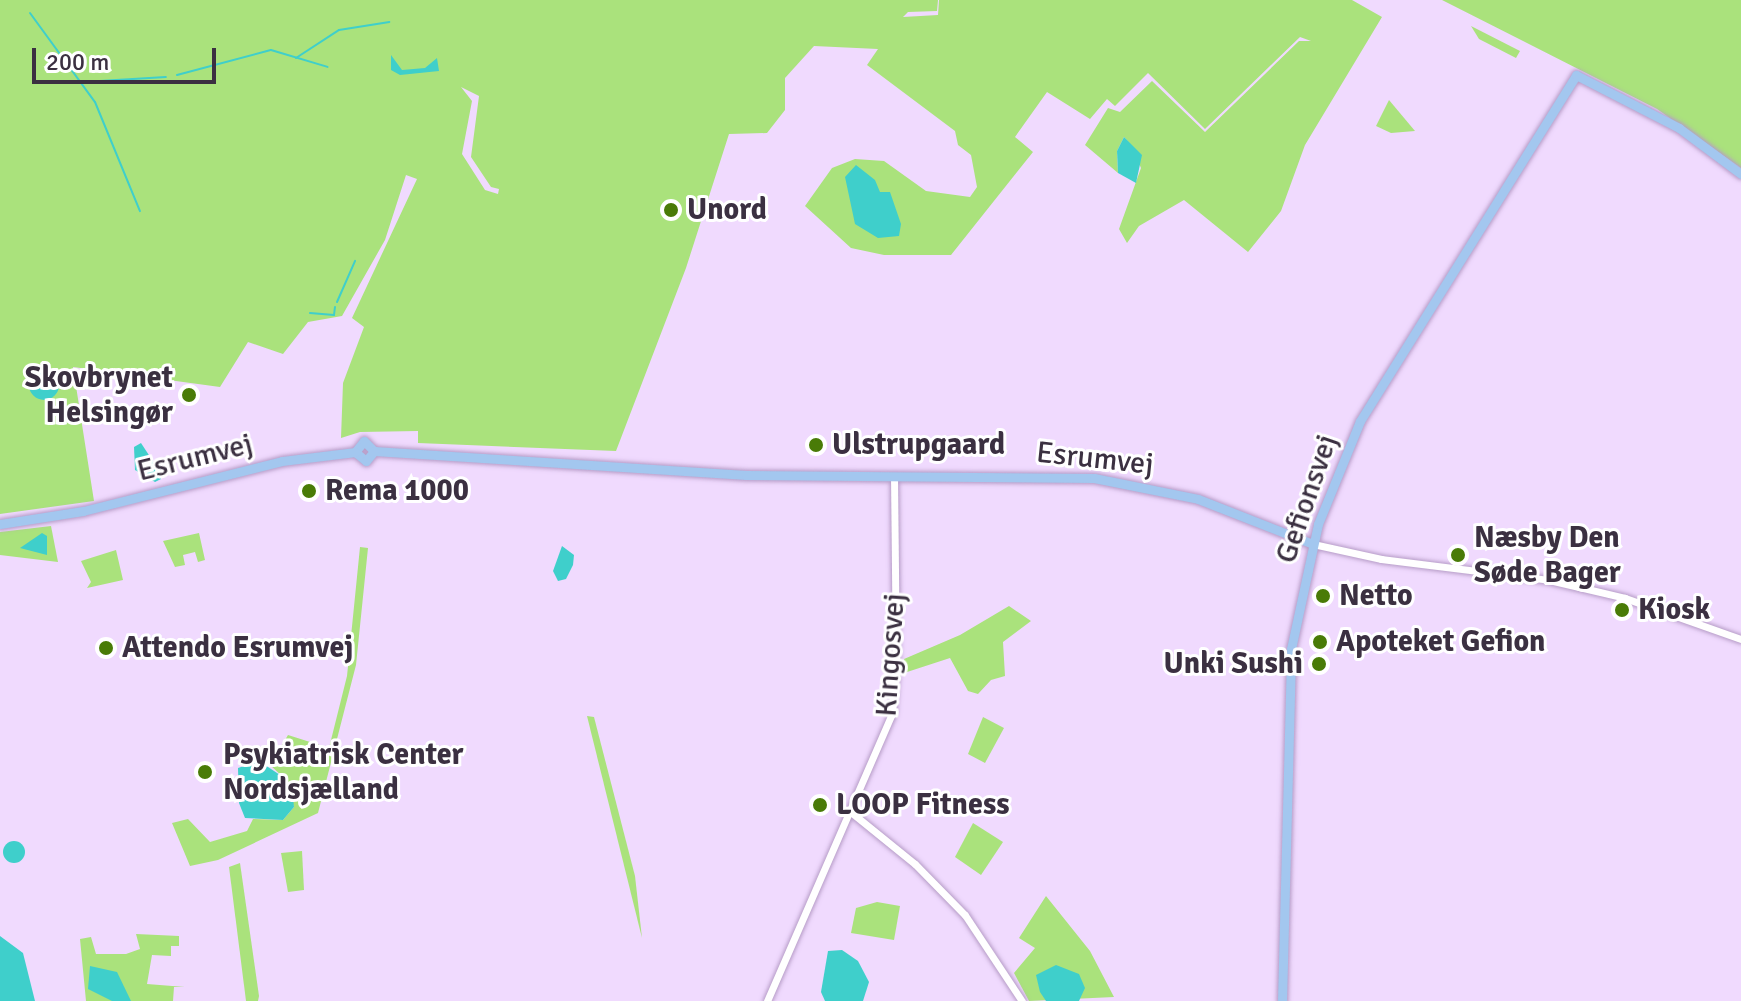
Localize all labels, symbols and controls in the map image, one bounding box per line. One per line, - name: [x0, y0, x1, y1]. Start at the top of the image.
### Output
- scale bar: [36, 32, 220, 82]
- text: 200 m: [46, 47, 109, 77]
- place label: Unord: [687, 192, 767, 228]
- marker: Unord: [662, 201, 680, 219]
- place label: Skovbrynet Helsingør: [25, 360, 173, 430]
- marker: Skovbrynet Helsingør: [180, 386, 198, 404]
- street label: Esrumvej: [134, 426, 256, 490]
- place label: Ulstrupgaard: [832, 427, 1005, 463]
- street label: Gefionsvej: [1268, 430, 1346, 568]
- street label: Esrumvej: [1035, 435, 1155, 483]
- marker: Ulstrupgaard: [807, 436, 825, 454]
- place label: Rema 1000: [325, 473, 469, 509]
- marker: Rema 1000: [300, 482, 318, 500]
- place label: Næsby Den Søde Bager: [1474, 520, 1621, 590]
- marker: Næsby Den Søde Bager: [1449, 546, 1467, 564]
- place label: Netto: [1339, 578, 1413, 614]
- marker: Netto: [1314, 587, 1332, 605]
- street label: Kingosvej: [869, 592, 913, 718]
- place label: Kiosk: [1638, 592, 1710, 628]
- marker: Kiosk: [1613, 601, 1631, 619]
- place label: Apoteket Gefion: [1336, 624, 1546, 660]
- place label: Attendo Esrumvej: [122, 630, 353, 666]
- marker: Apoteket Gefion: [1311, 633, 1329, 651]
- marker: Attendo Esrumvej: [97, 639, 115, 657]
- place label: Unki Sushi: [1164, 646, 1303, 682]
- marker: Unki Sushi: [1310, 655, 1328, 673]
- place label: Psykiatrisk Center Nordsjælland: [223, 737, 463, 808]
- marker: Psykiatrisk Center Nordsjælland: [194, 761, 216, 783]
- place label: LOOP Fitness: [836, 787, 1009, 823]
- marker: LOOP Fitness: [811, 796, 829, 814]

